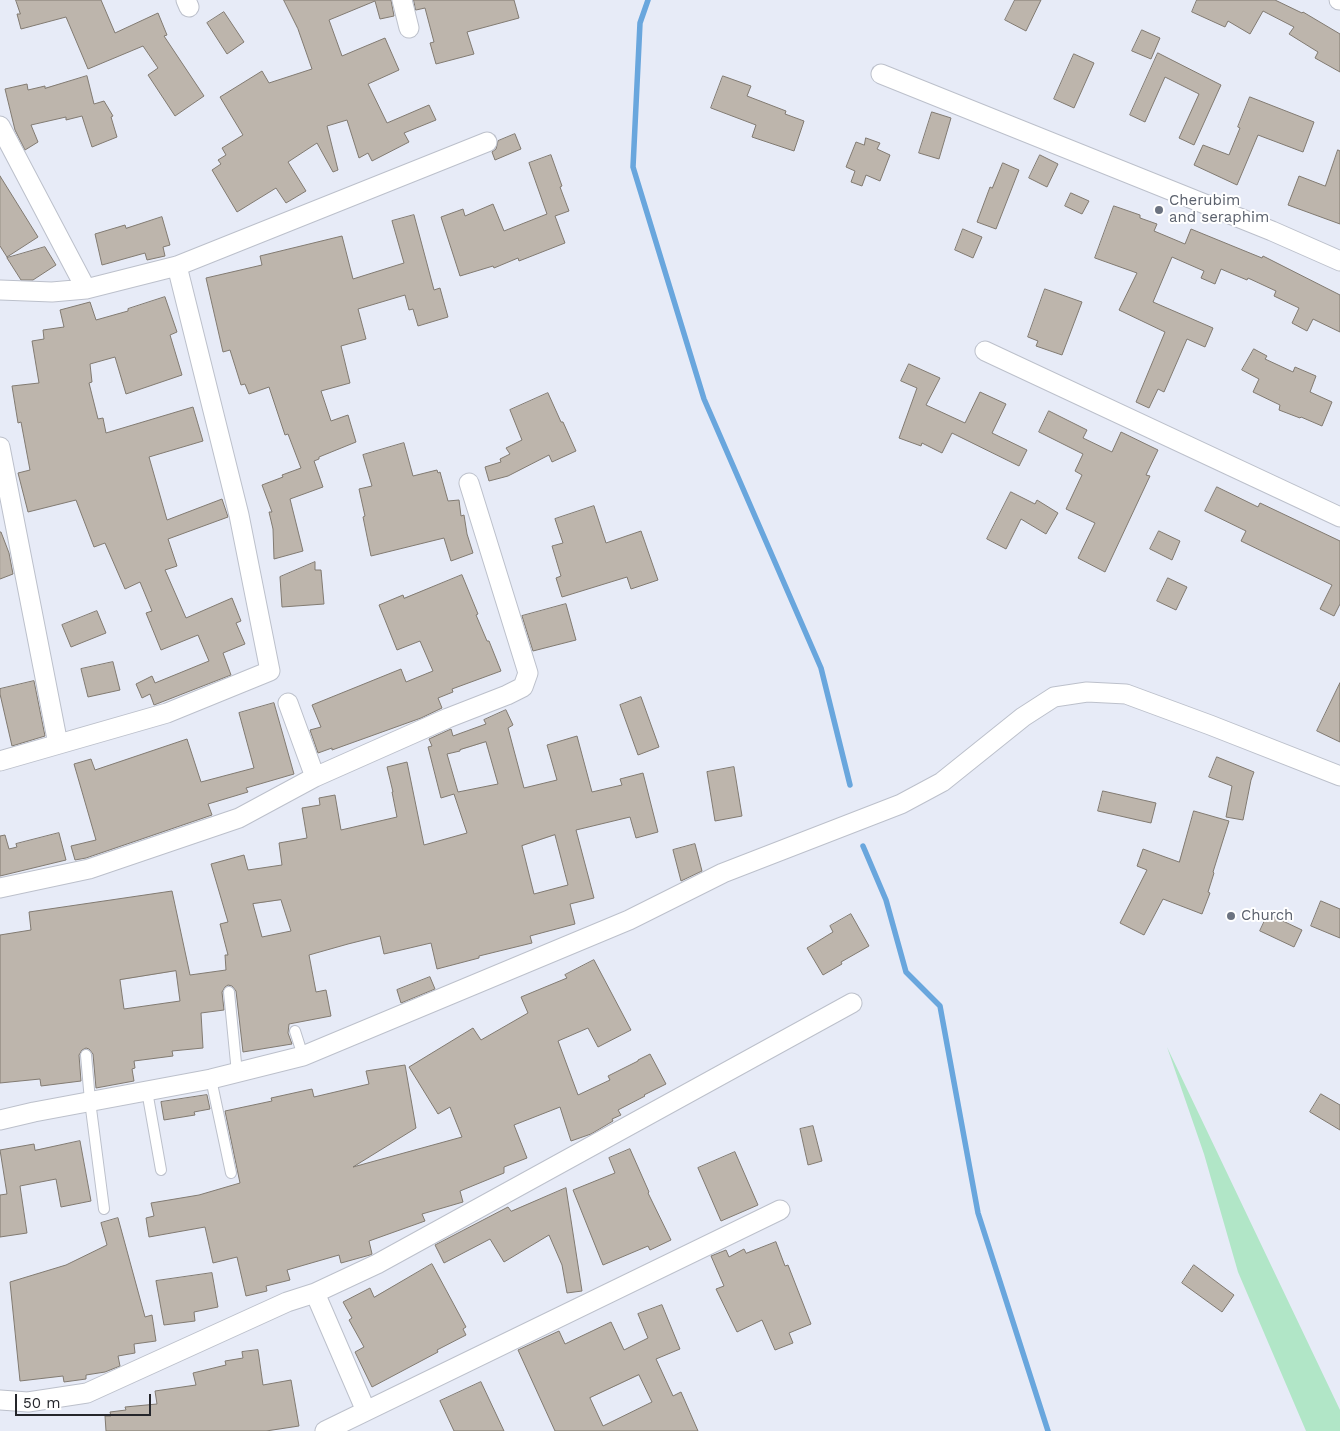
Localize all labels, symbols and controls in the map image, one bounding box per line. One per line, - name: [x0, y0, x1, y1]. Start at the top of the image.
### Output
- place label: Cherubim and seraphim: [1169, 192, 1269, 227]
- marker: Cherubim and seraphim: [1153, 204, 1165, 216]
- place label: Church: [1241, 907, 1293, 925]
- marker: Church: [1225, 910, 1237, 922]
- scale bar: [18, 1384, 154, 1416]
- text: 50 m: [23, 1394, 60, 1412]

